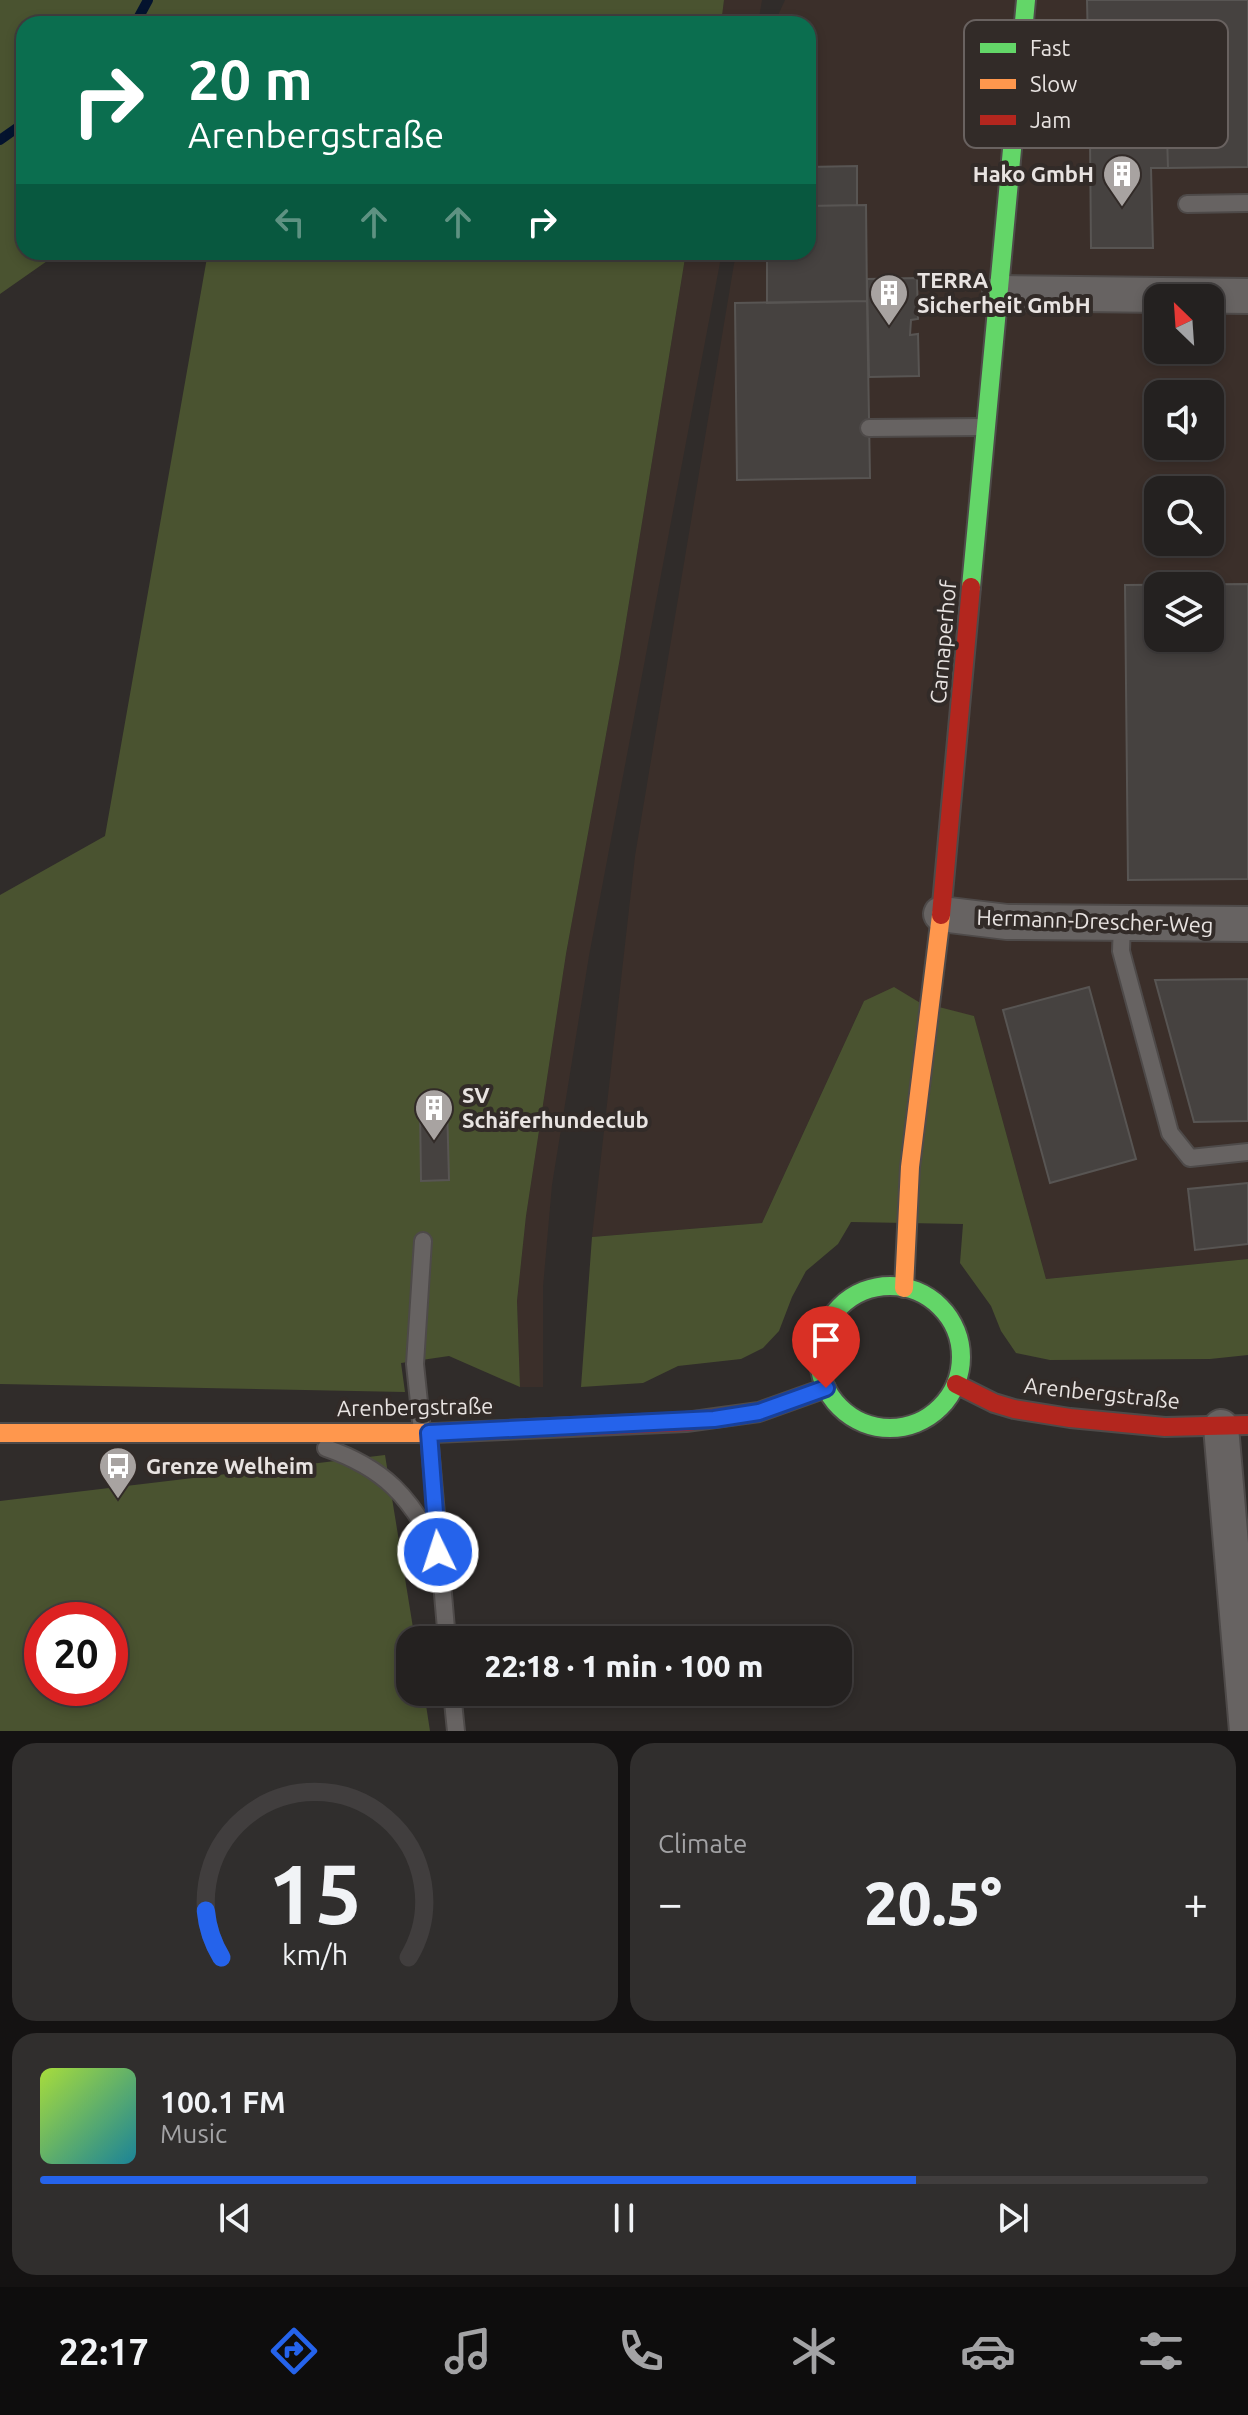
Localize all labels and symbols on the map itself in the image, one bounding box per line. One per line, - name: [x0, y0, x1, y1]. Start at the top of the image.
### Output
- legend: [964, 20, 1228, 148]
- text: Fast: [1030, 35, 1071, 60]
- text: Slow: [1030, 71, 1077, 96]
- text: Jam: [1030, 107, 1071, 132]
- building icon: Hako GmbH: [1101, 153, 1143, 208]
- place label: Hako GmbH: [973, 161, 1094, 186]
- place label: TERRA Sicherheit GmbH: [917, 267, 1091, 317]
- building icon: TERRA Sicherheit GmbH: [868, 272, 910, 327]
- north arrow: [1144, 284, 1224, 364]
- street label: Carnaperhof: [925, 578, 960, 705]
- street label: Hermann-Drescher-Weg: [976, 904, 1214, 937]
- place label: SV Schäferhundeclub: [462, 1082, 649, 1132]
- building icon: SV Schäferhundeclub: [413, 1087, 455, 1142]
- pin: [792, 1306, 860, 1388]
- street label: Arenbergstraße: [1023, 1372, 1181, 1413]
- street label: Arenbergstraße: [337, 1393, 493, 1420]
- bus stop icon: Grenze Welheim: [97, 1445, 139, 1500]
- place label: Grenze Welheim: [146, 1453, 314, 1478]
- position arrow: [396, 1510, 480, 1594]
- speed limit sign: 20: [24, 1602, 128, 1706]

